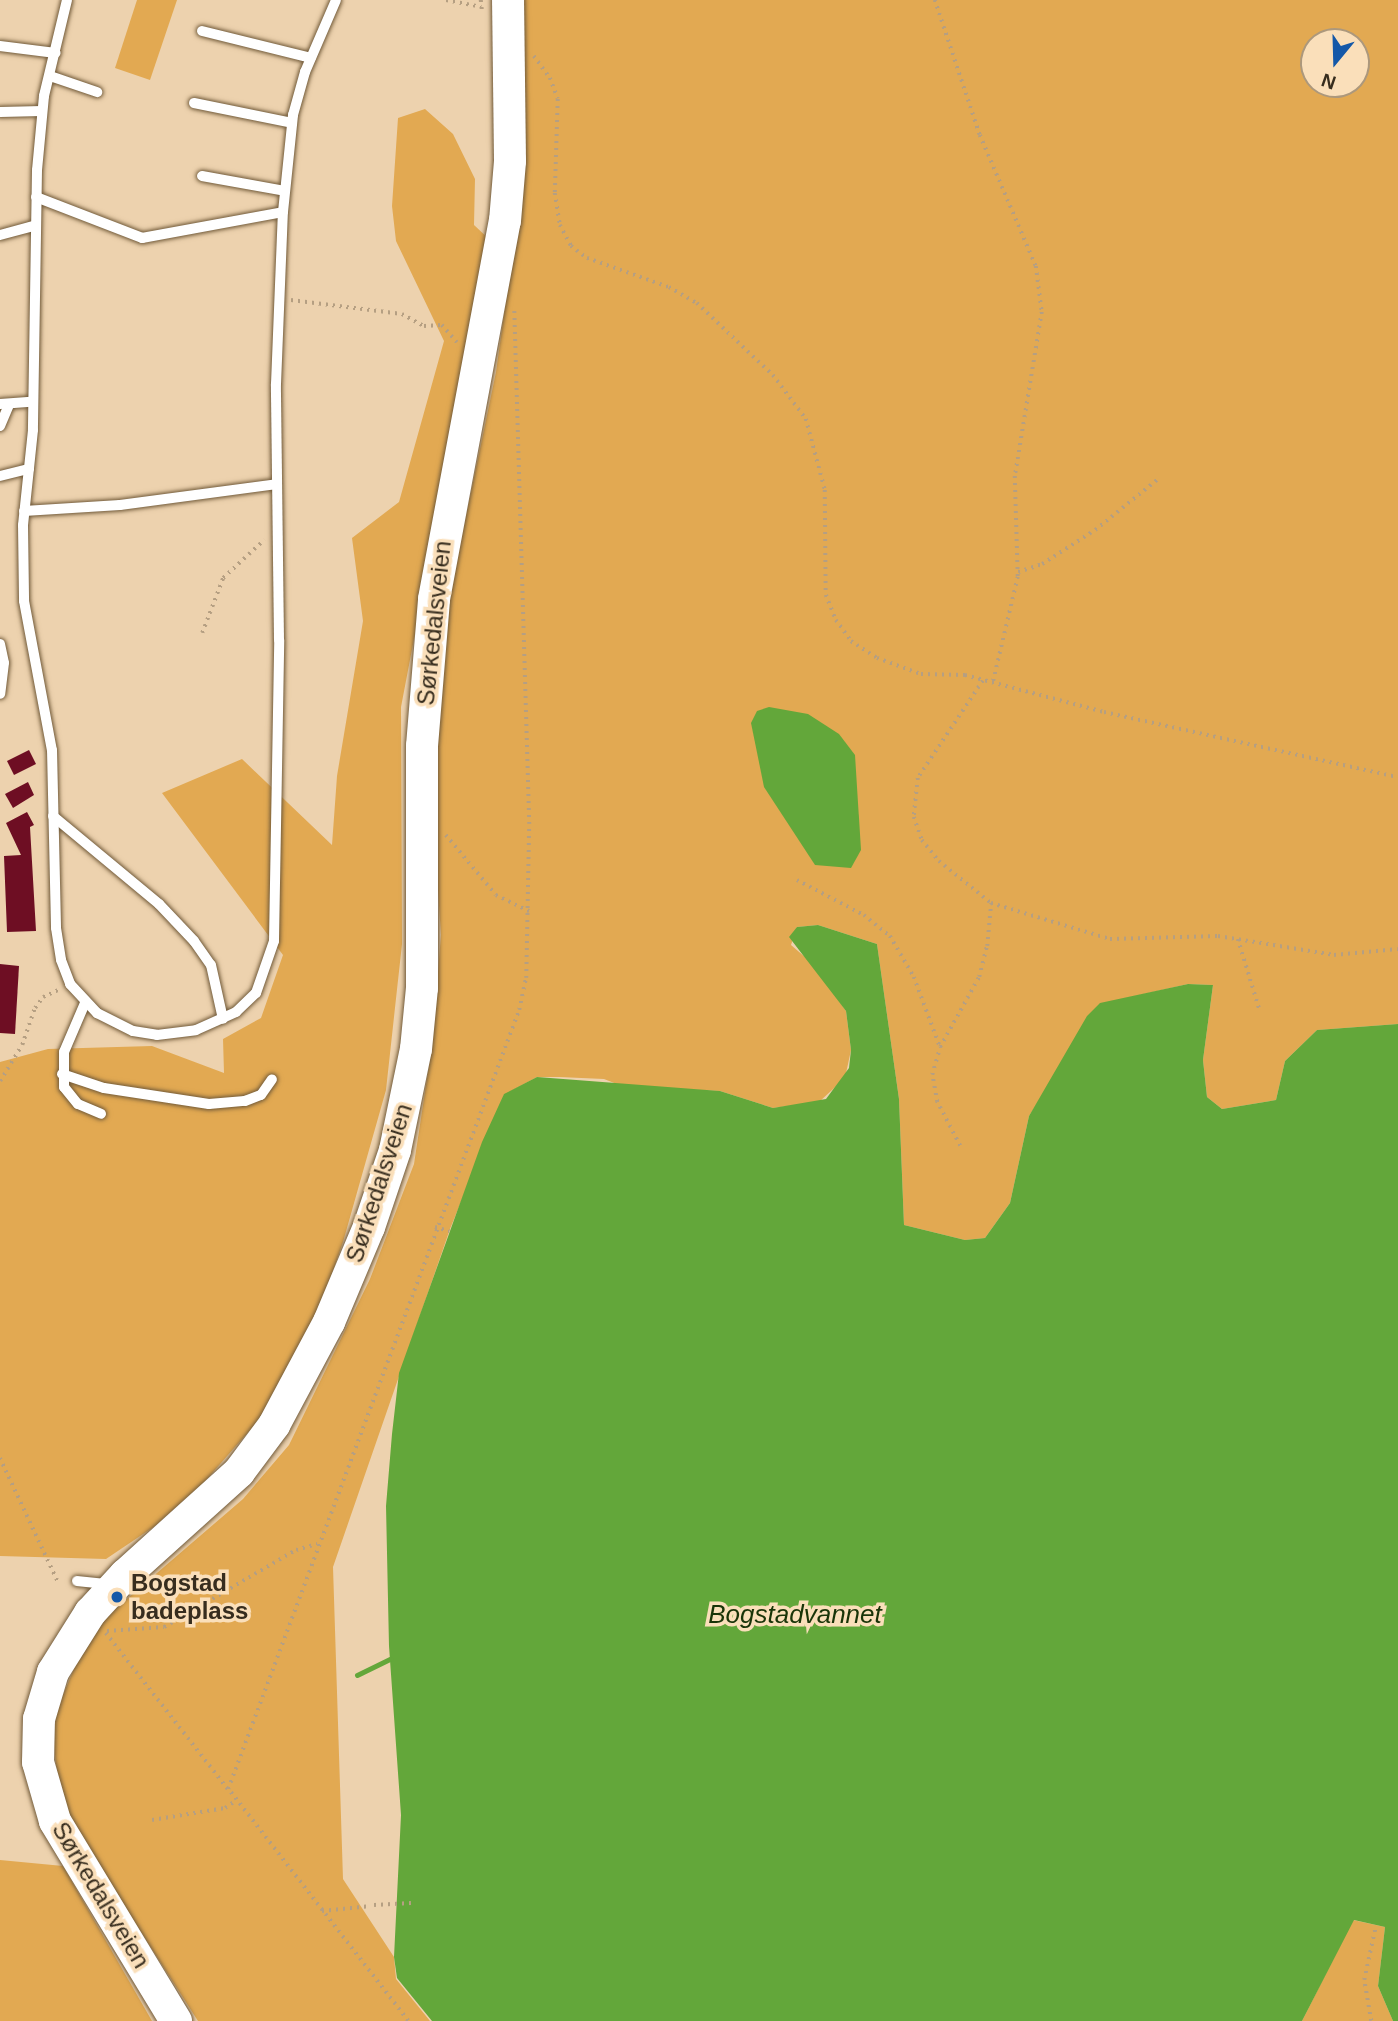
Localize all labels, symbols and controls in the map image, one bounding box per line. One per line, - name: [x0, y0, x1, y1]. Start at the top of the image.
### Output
- north arrow: [1300, 28, 1370, 98]
- text: N: [1319, 69, 1339, 94]
- street label: Sørkedalsveien: [411, 539, 457, 707]
- street label: Sørkedalsveien: [340, 1100, 418, 1266]
- place label: Bogstad badeplass: [131, 1569, 248, 1625]
- marker: Bogstad badeplass: [109, 1589, 125, 1605]
- water label: Bogstadvannet: [708, 1599, 882, 1631]
- street label: Sørkedalsveien: [46, 1817, 156, 1973]

